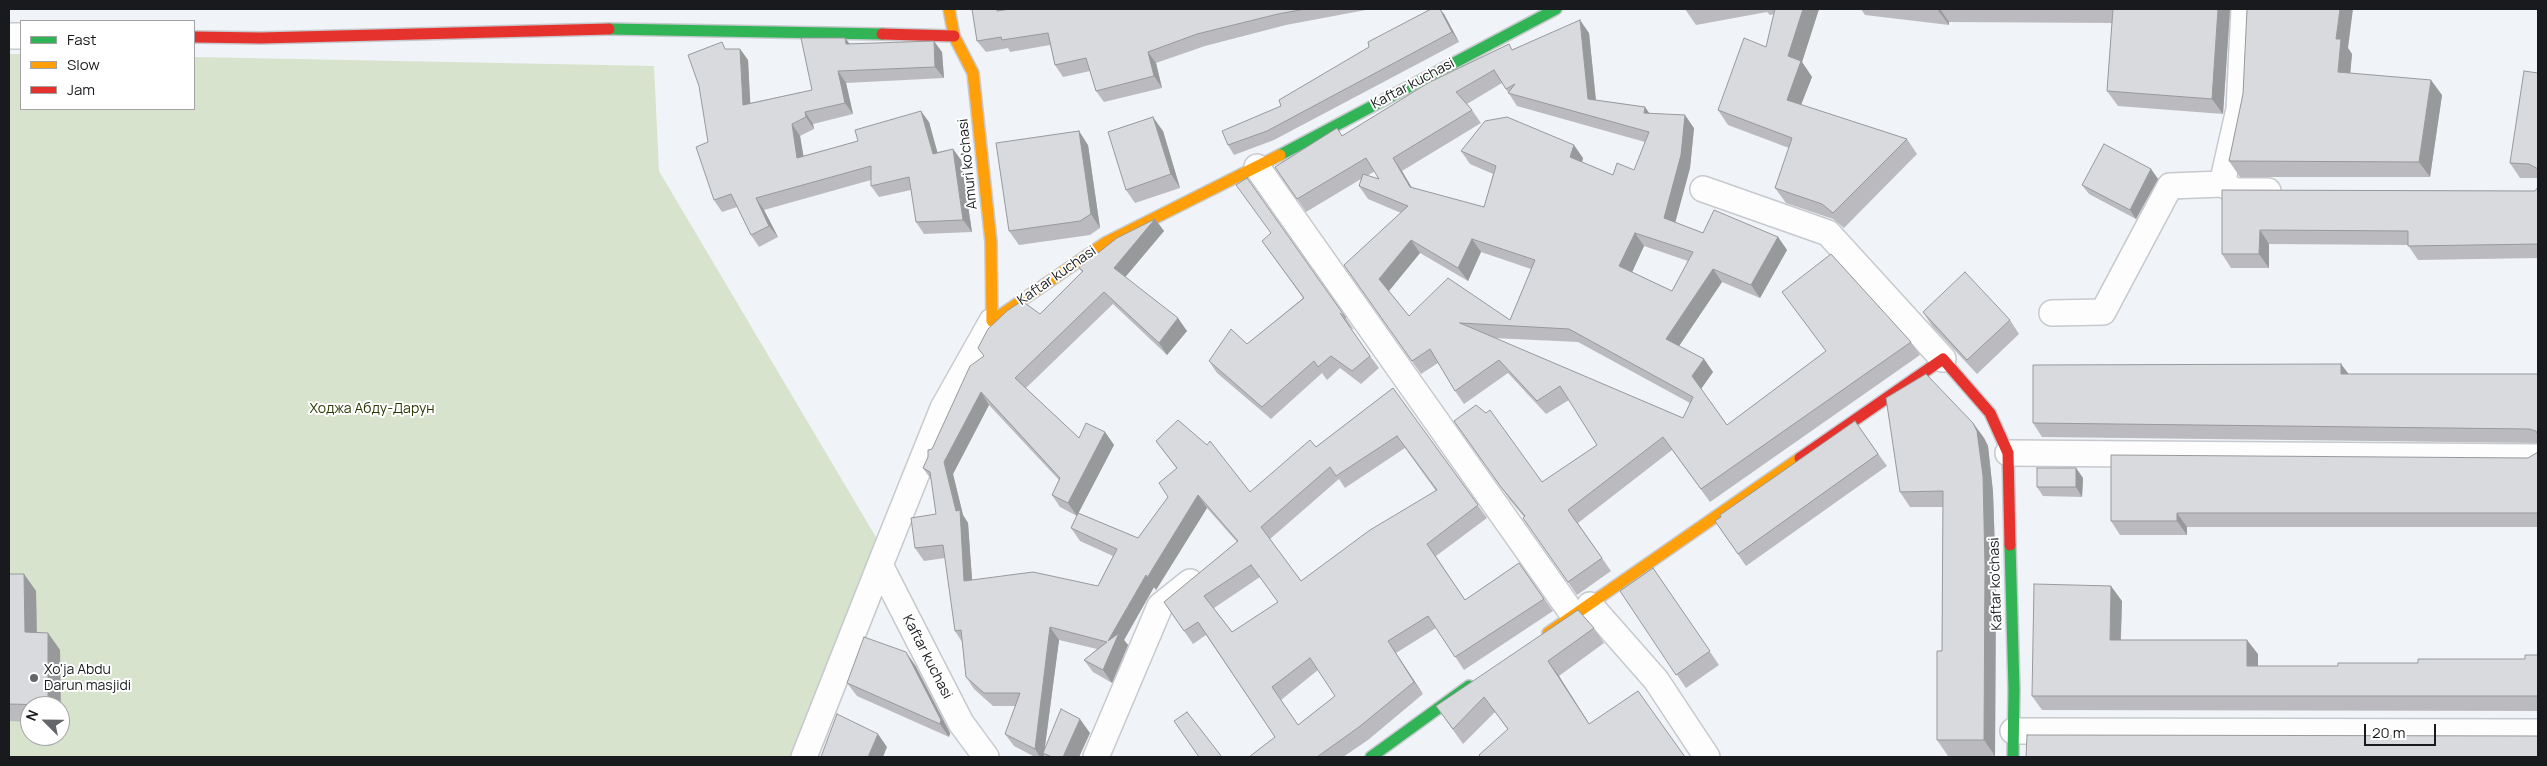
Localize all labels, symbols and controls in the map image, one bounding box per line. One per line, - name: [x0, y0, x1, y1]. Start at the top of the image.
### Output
- legend: [20, 20, 195, 110]
- text: Fast: [67, 29, 96, 50]
- text: Slow: [67, 54, 100, 75]
- street label: Kaftar kuchasi: [1368, 55, 1458, 113]
- text: Jam: [67, 79, 95, 100]
- street label: Amuri ko'chasi: [955, 118, 981, 210]
- street label: Kaftar kuchasi: [1015, 243, 1099, 309]
- park label: Ходжа Абду-Дарун: [309, 401, 435, 417]
- street label: Kaftar ko'chasi: [1986, 537, 2006, 631]
- street label: Kaftar kuchasi: [899, 612, 955, 702]
- place label: Xo'ja Abdu Darun masjidi: [44, 662, 131, 694]
- marker: Xo'ja Abdu Darun masjidi: [28, 672, 40, 684]
- north arrow: [20, 696, 70, 746]
- text: N: [21, 707, 42, 724]
- scale bar: [2367, 714, 2440, 746]
- text: 20 m: [2372, 722, 2405, 743]

